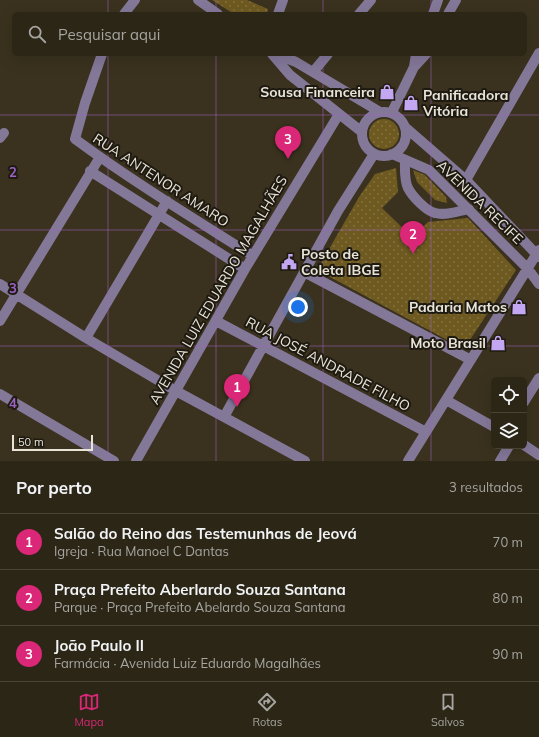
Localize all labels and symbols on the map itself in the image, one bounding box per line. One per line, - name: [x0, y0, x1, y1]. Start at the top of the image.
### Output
- place label: Sousa Financeira: [260, 83, 375, 101]
- shop icon: Sousa Financeira: [378, 83, 396, 101]
- place label: Panificadora Vitória: [422, 86, 508, 120]
- shop icon: Panificadora Vitória: [402, 94, 420, 112]
- pin: 3: [275, 126, 301, 159]
- street label: RUA ANTENOR AMARO: [89, 129, 233, 231]
- street label: AVENIDA RECIFE: [433, 156, 527, 248]
- text: 2: [9, 164, 17, 180]
- street label: AVENIDA LUIZ EDUARDO MAGALHÃES: [145, 172, 291, 407]
- pin: 2: [400, 221, 426, 254]
- place label: Posto de Coleta IBGE: [301, 245, 380, 279]
- public building icon: Posto de Coleta IBGE: [280, 253, 298, 271]
- text: 3: [9, 280, 17, 296]
- your location: [288, 297, 308, 317]
- place label: Padaria Matos: [409, 298, 507, 316]
- shop icon: Padaria Matos: [510, 298, 528, 316]
- street label: RUA JOSÉ ANDRADE FILHO: [243, 313, 413, 415]
- place label: Moto Brasil: [410, 334, 486, 352]
- shop icon: Moto Brasil: [489, 334, 507, 352]
- pin: 1: [224, 374, 250, 407]
- text: 4: [9, 395, 17, 411]
- scale bar: [12, 433, 93, 452]

